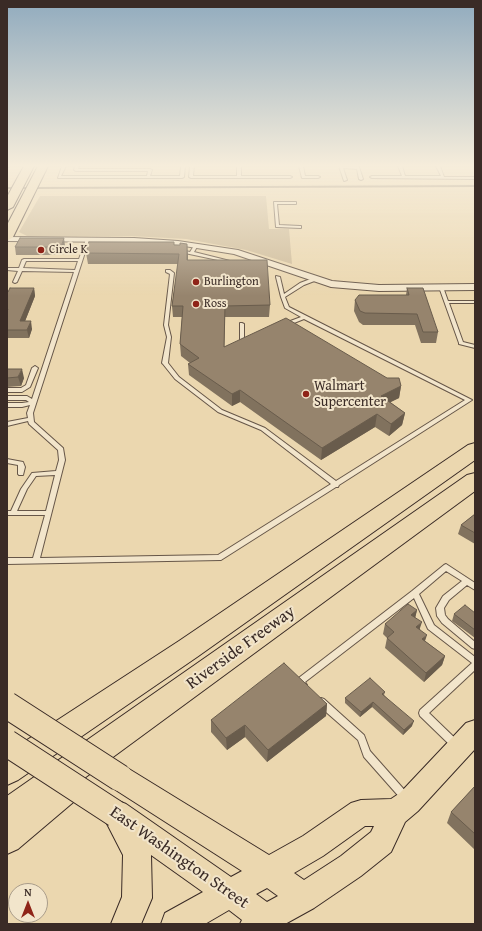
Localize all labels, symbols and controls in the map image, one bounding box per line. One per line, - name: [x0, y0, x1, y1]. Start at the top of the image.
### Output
- place label: Circle K: [49, 243, 88, 257]
- marker: Circle K: [36, 245, 46, 255]
- place label: Burlington: [204, 275, 259, 289]
- marker: Burlington: [191, 277, 201, 287]
- place label: Ross: [204, 297, 227, 311]
- marker: Ross: [191, 299, 201, 309]
- place label: Walmart Supercenter: [314, 378, 386, 410]
- marker: Walmart Supercenter: [301, 389, 311, 399]
- street label: Riverside Freeway: [183, 602, 299, 694]
- street label: East Washington Street: [106, 802, 252, 914]
- north arrow: [8, 883, 48, 923]
- text: N: [24, 884, 32, 900]

